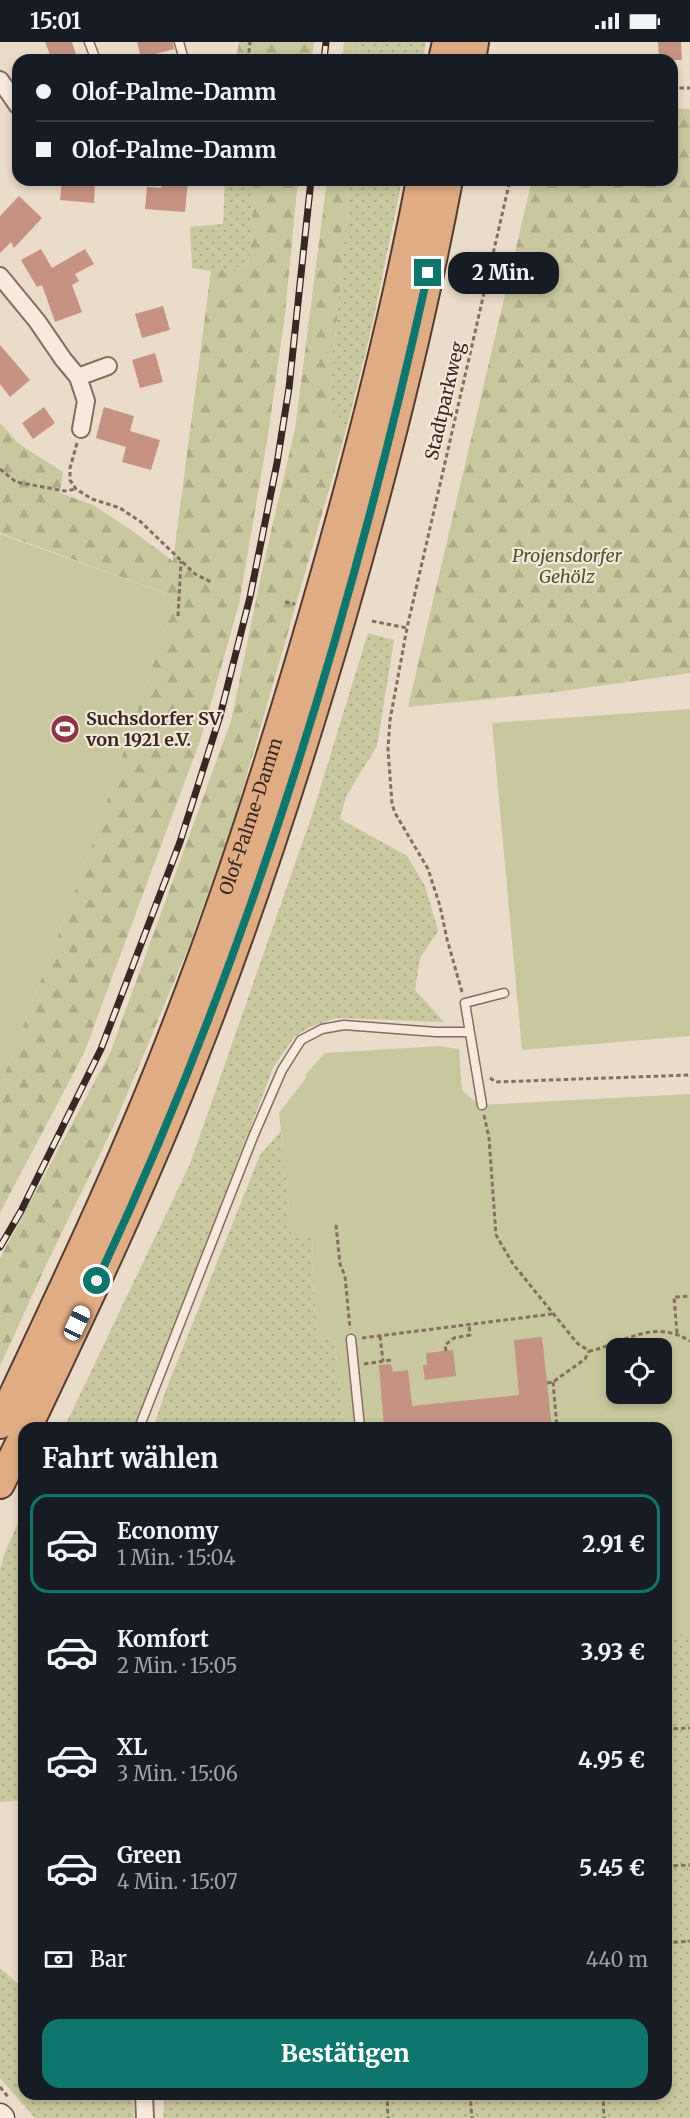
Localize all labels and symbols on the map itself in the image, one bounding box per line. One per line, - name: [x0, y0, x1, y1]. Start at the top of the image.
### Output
- callout: 2 Min.: [449, 252, 560, 294]
- route end: [414, 259, 441, 286]
- street label: Stadtparkweg: [420, 339, 469, 462]
- park label: Projensdorfer Gehölz: [512, 544, 623, 588]
- place label: Suchsdorfer SV von 1921 e.V.: [85, 707, 222, 751]
- sports icon: Suchsdorfer SV von 1921 e.V.: [49, 713, 81, 745]
- street label: Olof-Palme-Damm: [214, 735, 287, 898]
- route start: [83, 1267, 110, 1294]
- car: [61, 1303, 93, 1343]

